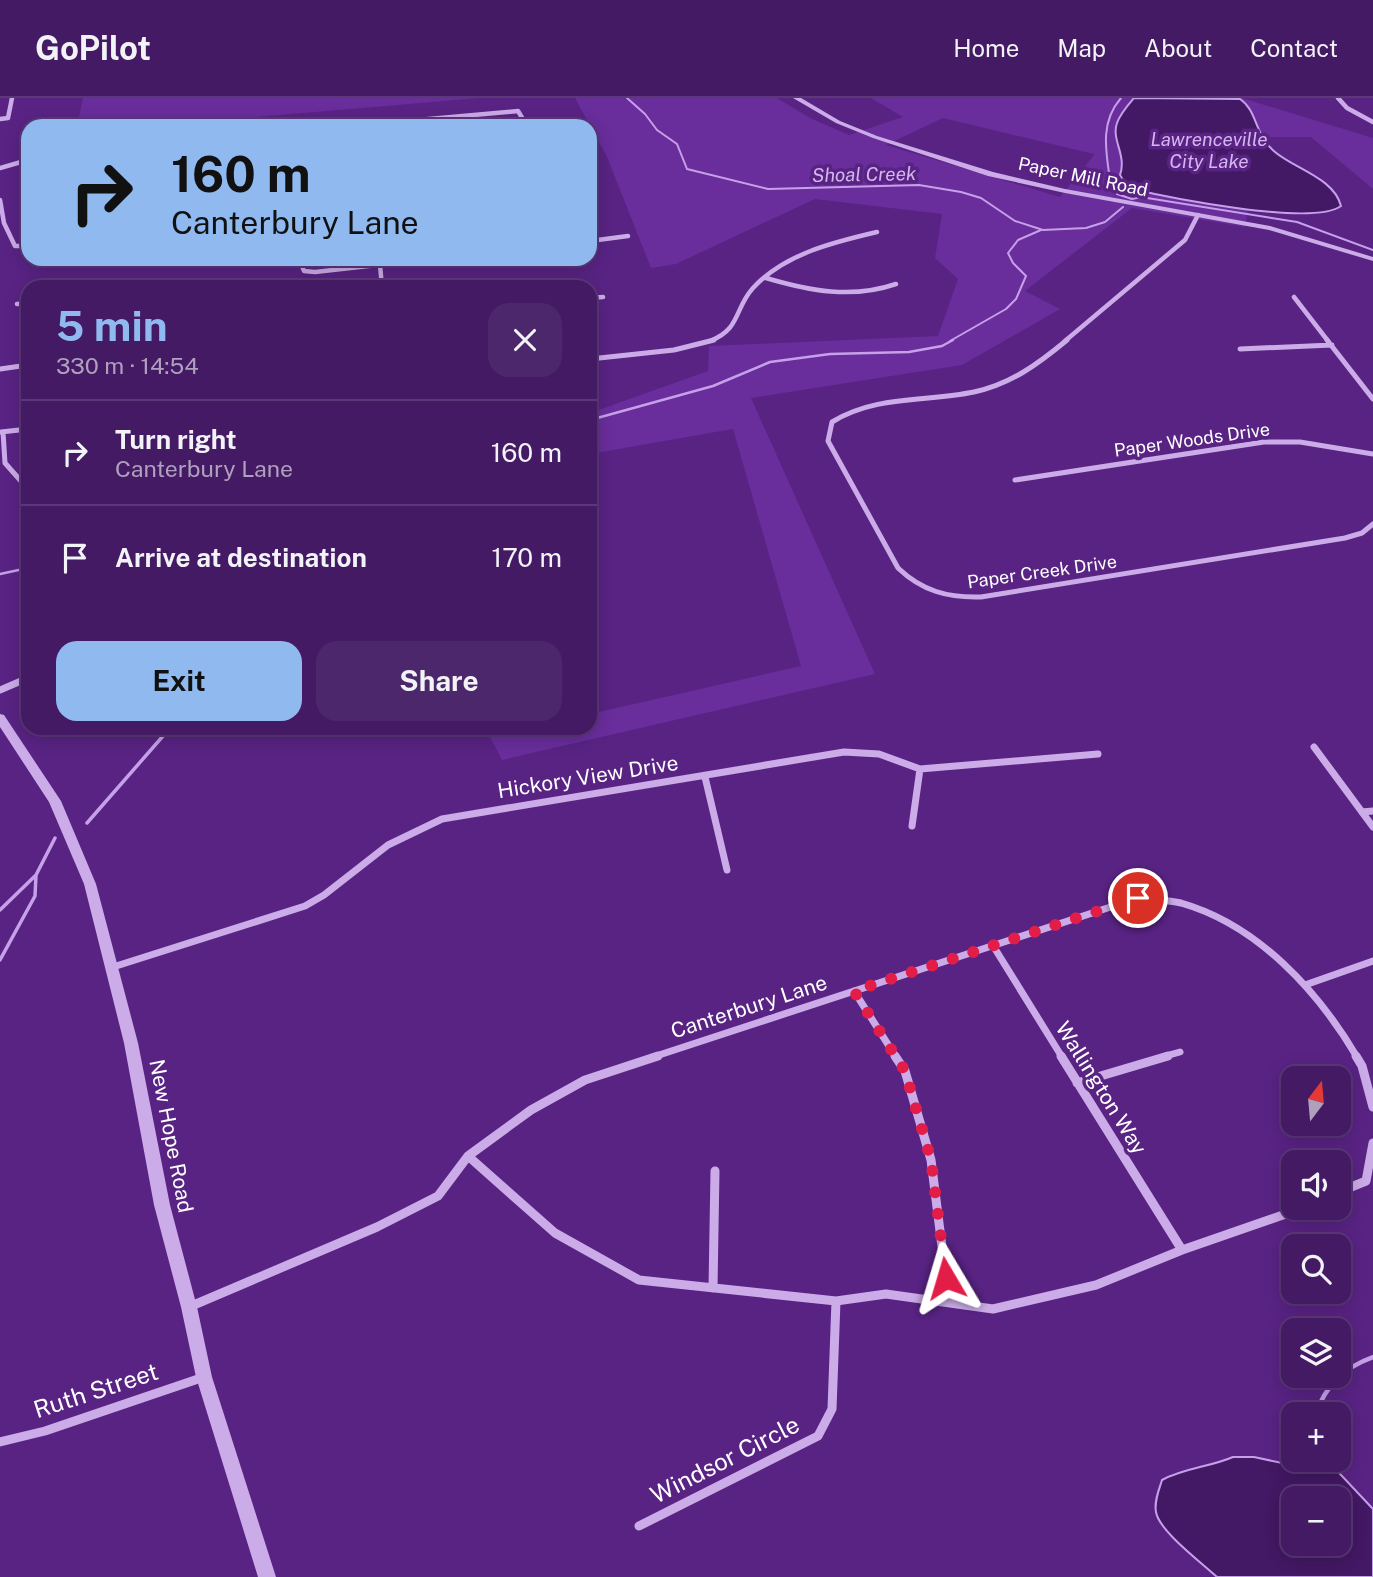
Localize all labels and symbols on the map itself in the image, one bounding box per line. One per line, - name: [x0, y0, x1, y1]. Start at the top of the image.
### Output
- water label: Lawrenceville City Lake: [1151, 128, 1267, 172]
- street label: Paper Mill Road: [1016, 153, 1150, 200]
- water label: Shoal Creek: [812, 162, 917, 186]
- street label: Paper Woods Drive: [1113, 418, 1271, 461]
- street label: Paper Creek Drive: [966, 551, 1118, 592]
- street label: Hickory View Drive: [496, 750, 680, 803]
- pin: [1108, 868, 1168, 928]
- street label: Canterbury Lane: [668, 970, 830, 1044]
- street label: Wallington Way: [1051, 1017, 1152, 1159]
- street label: New Hope Road: [144, 1057, 199, 1215]
- north arrow: [1281, 1066, 1351, 1136]
- position arrow: [909, 1241, 983, 1315]
- street label: Ruth Street: [30, 1357, 161, 1423]
- street label: Windsor Circle: [646, 1410, 804, 1509]

